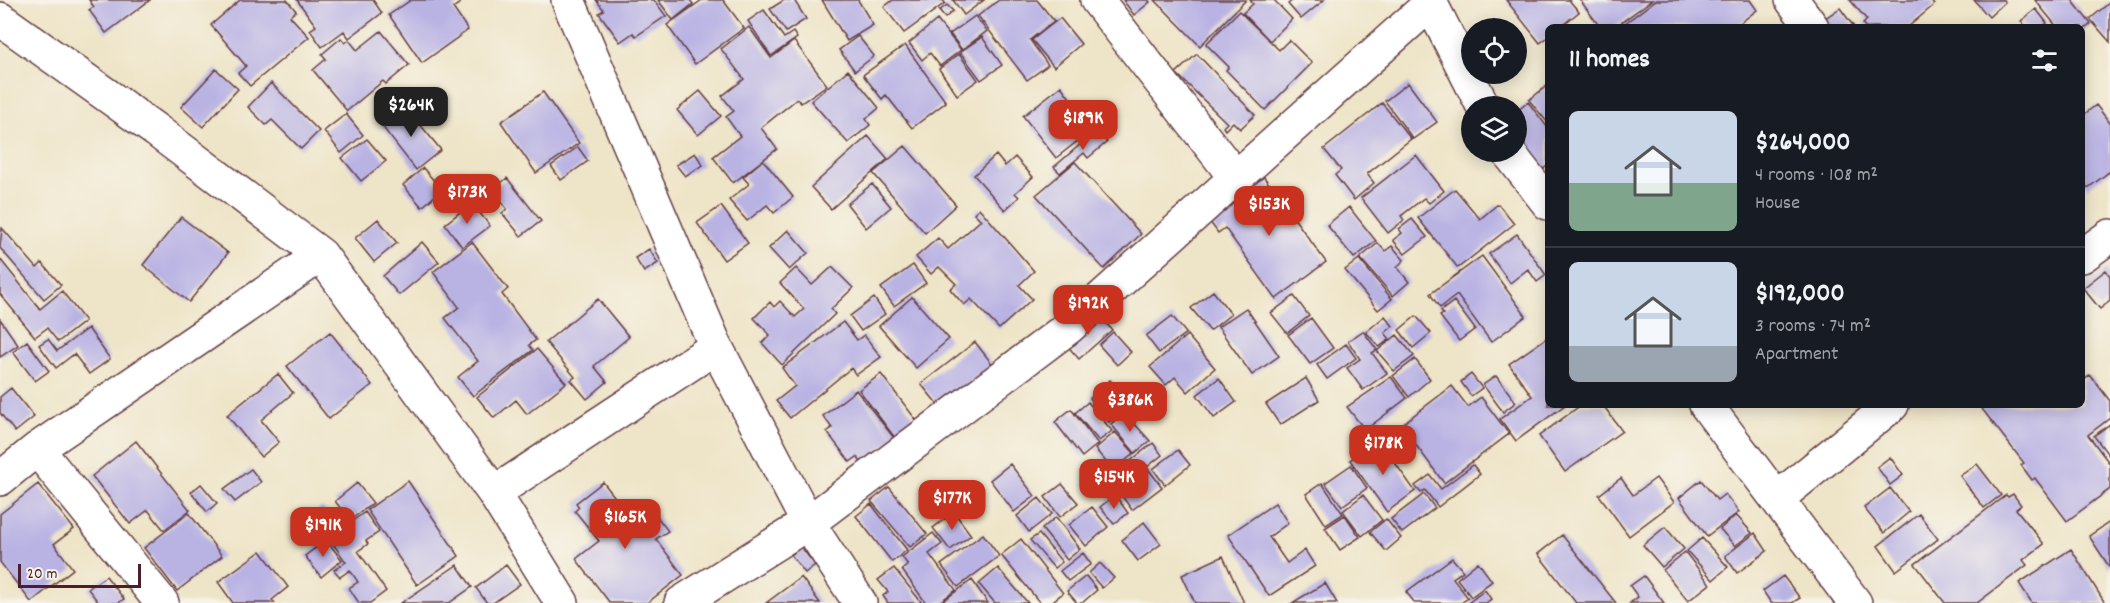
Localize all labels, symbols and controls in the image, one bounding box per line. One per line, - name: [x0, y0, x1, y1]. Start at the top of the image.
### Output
- map controls: [1461, 18, 1527, 162]
- button: locate: [1461, 18, 1527, 84]
- text: 11 homes: [1569, 42, 1650, 79]
- icon: filters: [2028, 44, 2061, 77]
- pin: $264K: [369, 87, 453, 138]
- text: $264K: [388, 92, 434, 120]
- button: layers: [1461, 96, 1527, 162]
- pin: $189K: [1041, 100, 1125, 151]
- text: $189K: [1063, 105, 1103, 133]
- text: $264,000: [1755, 125, 1851, 162]
- icon: home: [1617, 135, 1689, 207]
- text: 4 rooms · 108 m²: [1755, 162, 1878, 190]
- pin: $173K: [425, 174, 509, 225]
- text: $173K: [447, 179, 487, 207]
- pin: $153K: [1227, 186, 1311, 237]
- text: House: [1755, 190, 1800, 218]
- text: $153K: [1248, 191, 1290, 219]
- text: $192,000: [1755, 276, 1845, 313]
- pin: $192K: [1046, 285, 1130, 336]
- icon: home: [1617, 286, 1689, 358]
- text: $192K: [1067, 290, 1109, 318]
- text: 3 rooms · 74 m²: [1755, 313, 1871, 341]
- text: Apartment: [1755, 341, 1838, 369]
- pin: $386K: [1088, 382, 1172, 433]
- text: $386K: [1107, 387, 1153, 415]
- pin: $178K: [1341, 425, 1425, 476]
- text: $178K: [1363, 430, 1403, 458]
- pin: $154K: [1072, 459, 1156, 510]
- text: $154K: [1093, 464, 1135, 492]
- pin: $177K: [910, 480, 994, 531]
- text: $177K: [932, 485, 972, 513]
- pin: $165K: [583, 499, 667, 550]
- text: $165K: [604, 504, 646, 532]
- pin: $191K: [281, 507, 365, 558]
- text: $191K: [304, 512, 342, 540]
- scale bar: [18, 561, 141, 588]
- text: 20 m: [27, 563, 57, 586]

